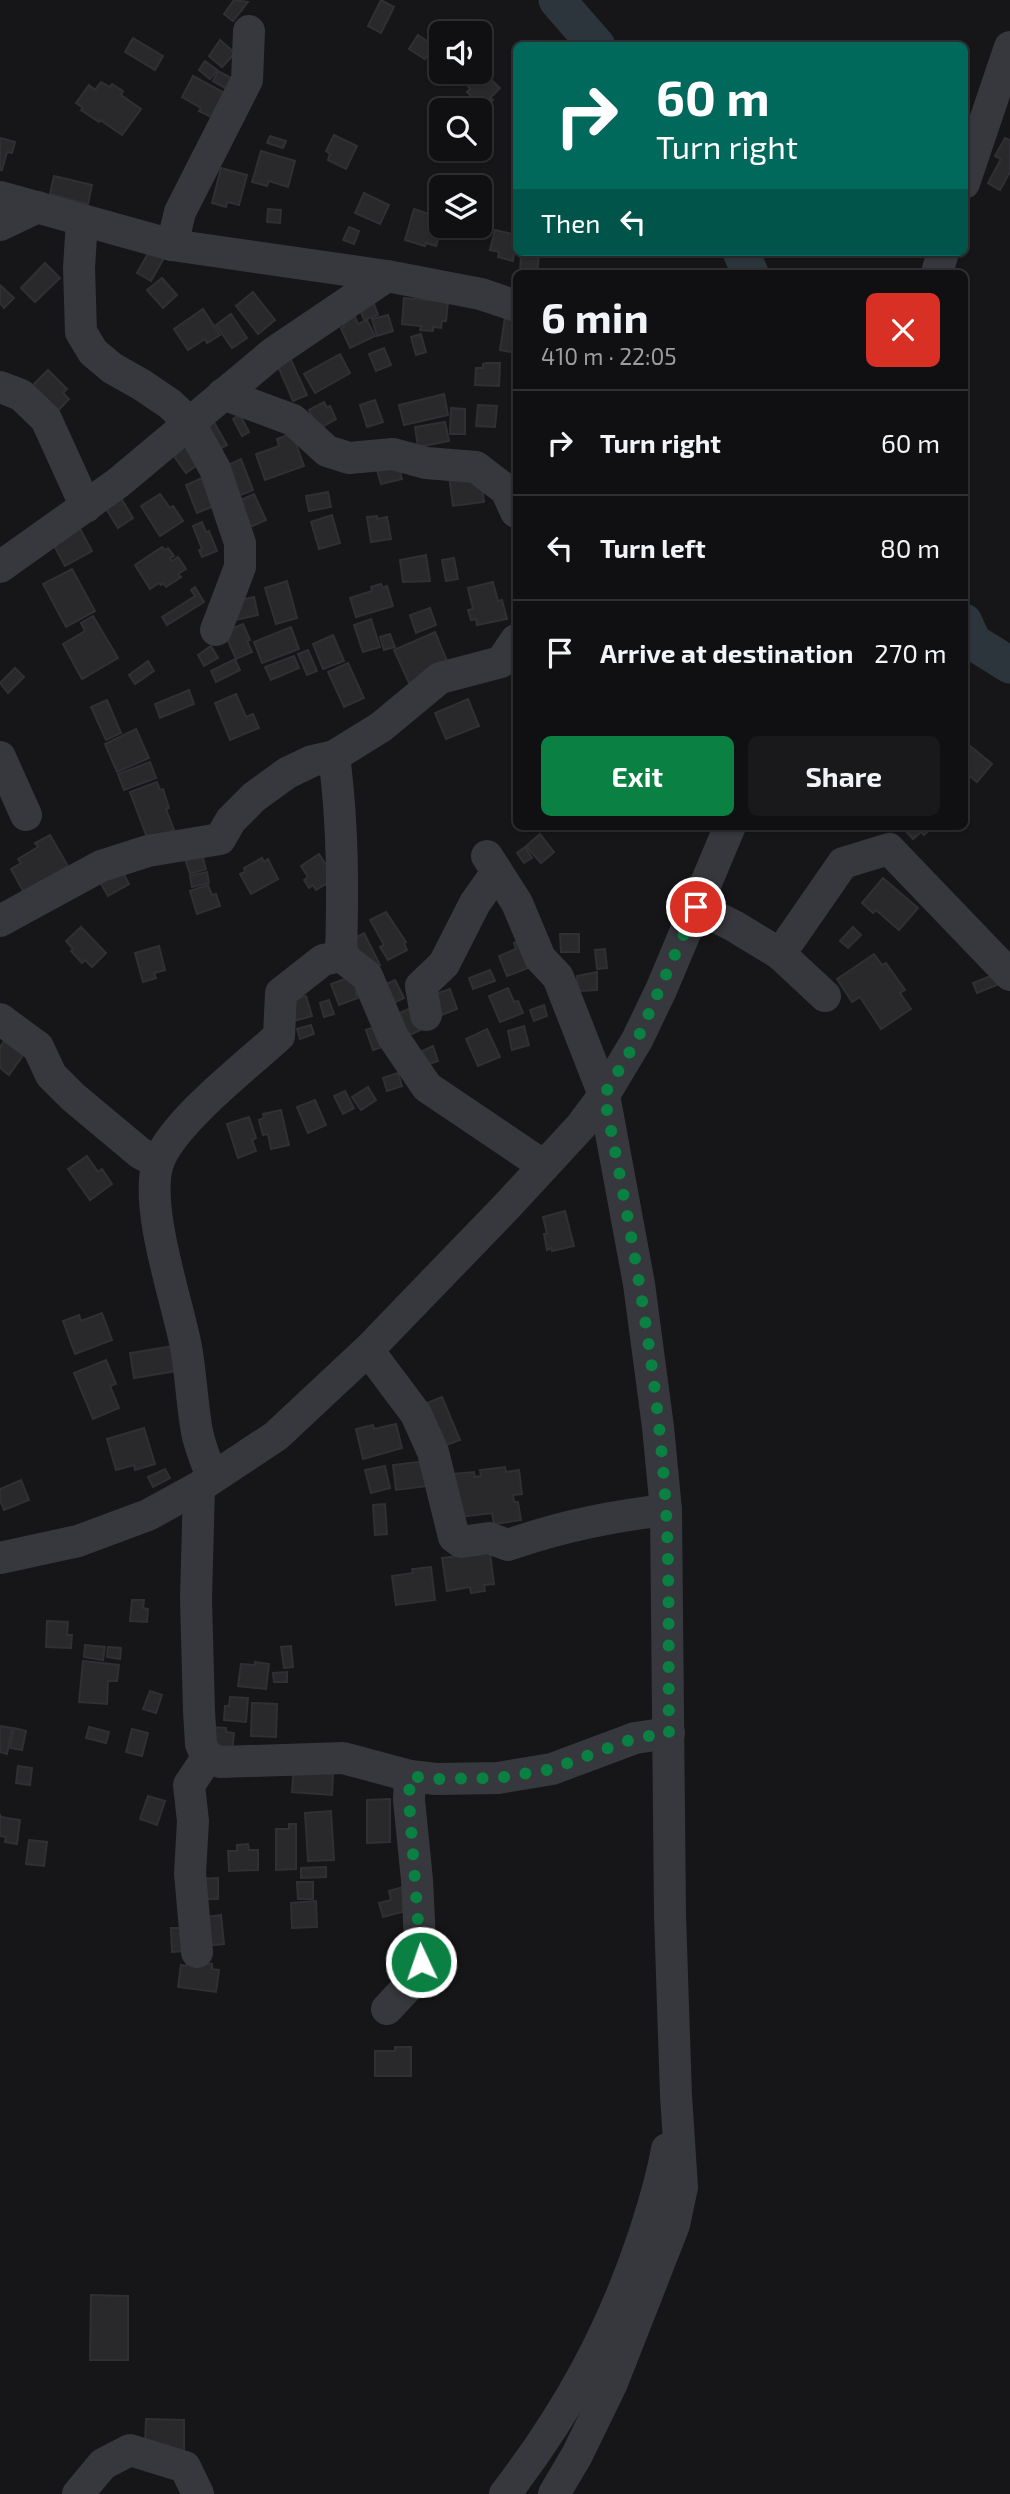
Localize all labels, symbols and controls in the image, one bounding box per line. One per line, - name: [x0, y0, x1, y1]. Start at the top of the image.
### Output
- map controls: [429, 21, 492, 238]
- button: sound: [429, 21, 492, 84]
- text: 60 m: [656, 67, 770, 126]
- icon: right: [541, 70, 632, 161]
- button: search: [429, 98, 492, 161]
- text: Turn right: [656, 127, 798, 165]
- button: layers: [429, 175, 492, 238]
- icon: left: [614, 203, 652, 241]
- text: Then: [541, 207, 600, 238]
- text: 6 min: [541, 291, 649, 341]
- button: close: [866, 293, 940, 367]
- text: 410 m · 22:05: [541, 342, 677, 370]
- icon: right: [541, 424, 579, 462]
- text: Turn right: [600, 427, 721, 458]
- text: 60 m: [881, 427, 940, 458]
- icon: left: [541, 529, 579, 567]
- text: Turn left: [600, 532, 706, 563]
- text: 80 m: [880, 532, 940, 563]
- icon: arrive: [541, 634, 579, 672]
- text: Arrive at destination: [600, 637, 853, 668]
- text: 270 m: [874, 637, 946, 668]
- button: Exit: [541, 736, 734, 816]
- button: Share: [748, 736, 940, 816]
- pin: [666, 877, 726, 937]
- icon: arrive: [677, 888, 715, 926]
- position arrow: [384, 1925, 458, 1999]

